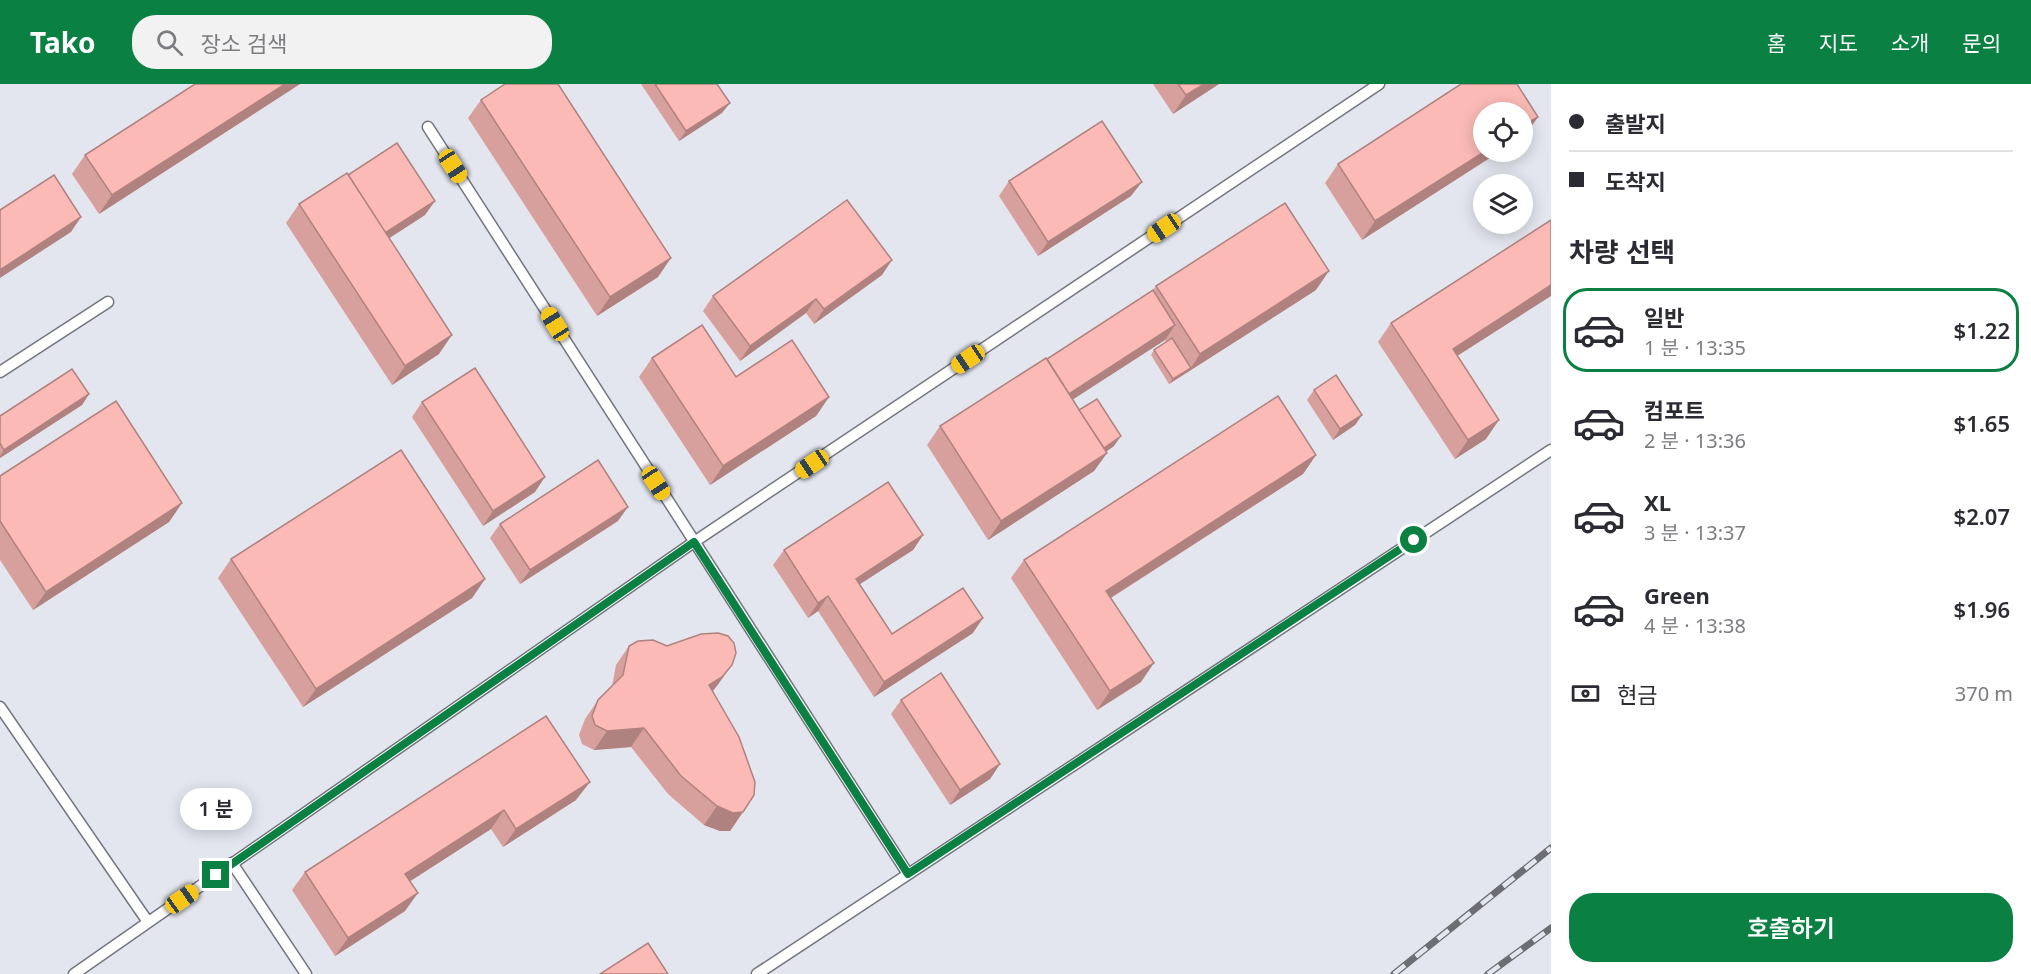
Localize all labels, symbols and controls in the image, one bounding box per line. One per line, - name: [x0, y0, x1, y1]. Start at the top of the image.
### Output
- search box: [132, 15, 552, 69]
- text: Tako: [30, 23, 96, 61]
- icon: search: [153, 26, 186, 59]
- text: 장소 검색: [201, 28, 287, 58]
- text: 홈: [1767, 29, 1786, 57]
- text: 지도: [1819, 29, 1858, 57]
- text: 소개: [1891, 29, 1929, 57]
- text: 문의: [1962, 29, 2001, 57]
- map controls: [1473, 102, 1533, 234]
- button: locate: [1473, 102, 1533, 162]
- text: 출발지: [1605, 108, 1666, 138]
- car: [436, 146, 470, 186]
- text: 도착지: [1605, 166, 1666, 196]
- button: layers: [1473, 174, 1533, 234]
- car: [1144, 210, 1184, 246]
- text: 차량 선택: [1569, 233, 1675, 270]
- text: 일반: [1644, 302, 1684, 332]
- icon: car: [1572, 303, 1626, 357]
- car: [538, 304, 572, 344]
- text: $1.22: [1954, 315, 2010, 345]
- text: 1 분 · 13:35: [1644, 334, 1746, 361]
- car: [948, 341, 988, 377]
- text: 컴포트: [1644, 395, 1705, 425]
- icon: car: [1572, 396, 1626, 450]
- text: $1.65: [1954, 408, 2010, 438]
- text: 2 분 · 13:36: [1644, 427, 1746, 454]
- car: [792, 446, 832, 482]
- car: [639, 463, 673, 503]
- text: XL: [1644, 487, 1671, 517]
- icon: car: [1572, 489, 1626, 543]
- text: $2.07: [1954, 501, 2010, 531]
- text: 3 분 · 13:37: [1644, 519, 1746, 546]
- route start: [1400, 526, 1427, 553]
- text: Green: [1644, 580, 1710, 610]
- icon: car: [1572, 582, 1626, 636]
- text: $1.96: [1954, 594, 2010, 624]
- text: 4 분 · 13:38: [1644, 612, 1746, 639]
- icon: cash: [1569, 677, 1602, 710]
- text: 현금: [1617, 679, 1657, 709]
- text: 370 m: [1955, 680, 2013, 707]
- callout: 1 분: [180, 788, 252, 830]
- text: 1 분: [198, 795, 234, 822]
- route end: [202, 861, 229, 888]
- car: [162, 881, 202, 917]
- button: 호출하기: [1569, 893, 2013, 962]

